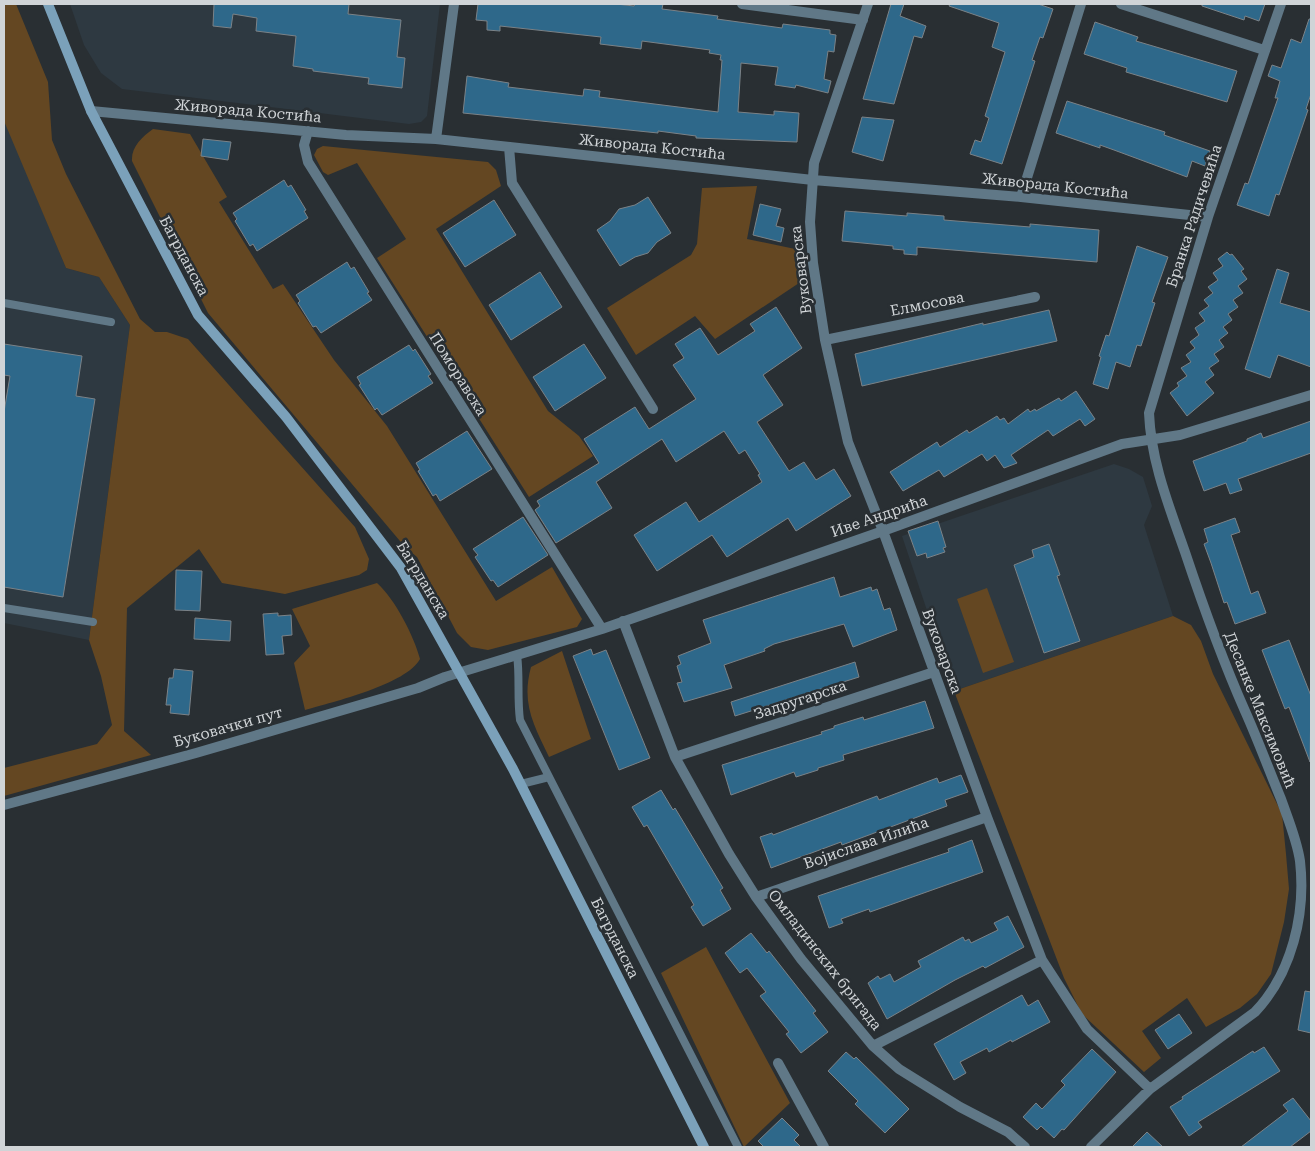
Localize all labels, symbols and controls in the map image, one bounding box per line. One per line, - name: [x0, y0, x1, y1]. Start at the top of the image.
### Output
- street label: Живорада Костића: [174, 96, 322, 126]
- street label: Живорада Костића: [578, 130, 726, 164]
- street label: Бранка Радичевића: [1162, 142, 1226, 290]
- street label: Живорада Костића: [981, 169, 1129, 203]
- street label: Багрданска: [155, 213, 213, 299]
- street label: Вуковарска: [787, 225, 815, 315]
- street label: Елмосова: [888, 288, 966, 320]
- street label: Поморавска: [425, 329, 491, 419]
- street label: Иве Андрића: [828, 491, 930, 541]
- street label: Багрданска: [393, 538, 453, 622]
- street label: Вуковарска: [918, 606, 966, 696]
- street label: Десанке Максимовић: [1220, 629, 1300, 791]
- street label: Задругарска: [751, 676, 849, 724]
- street label: Буковачки пут: [171, 703, 285, 751]
- street label: Војислава Илића: [801, 813, 931, 873]
- street label: Омладинских бригада: [764, 886, 886, 1034]
- street label: Багрданска: [587, 895, 643, 981]

